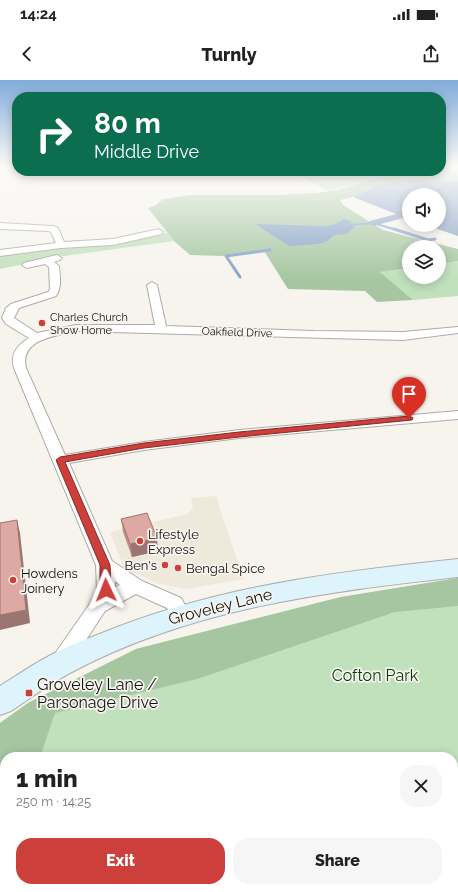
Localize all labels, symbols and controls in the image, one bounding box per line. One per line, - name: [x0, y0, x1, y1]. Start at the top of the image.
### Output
- text: 14:24: [20, 5, 57, 23]
- icon: back: [16, 43, 38, 65]
- icon: share: [420, 43, 442, 65]
- text: Turnly: [201, 44, 257, 65]
- text: 80 m: [94, 107, 161, 140]
- icon: right: [28, 108, 80, 160]
- text: Middle Drive: [94, 141, 199, 162]
- map controls: [402, 188, 446, 284]
- button: sound: [402, 188, 446, 232]
- button: layers: [402, 240, 446, 284]
- place label: Charles Church Show Home: [50, 311, 128, 337]
- marker: Charles Church Show Home: [37, 318, 47, 328]
- street label: Oakfield Drive: [201, 325, 273, 340]
- pin: [392, 377, 426, 418]
- icon: arrive: [398, 383, 420, 405]
- place label: Lifestyle Express: [148, 527, 199, 557]
- marker: Lifestyle Express: [135, 536, 145, 546]
- place label: Ben's: [125, 558, 157, 573]
- marker: Ben's: [160, 560, 170, 570]
- place label: Bengal Spice: [186, 561, 265, 576]
- marker: Bengal Spice: [173, 563, 183, 573]
- place label: Howdens Joinery: [21, 566, 78, 596]
- position arrow: [85, 569, 127, 611]
- marker: Howdens Joinery: [8, 575, 18, 585]
- street label: Groveley Lane: [166, 584, 274, 629]
- park label: Cofton Park: [332, 666, 419, 685]
- place label: Groveley Lane / Parsonage Drive: [37, 675, 158, 712]
- marker: Groveley Lane / Parsonage Drive: [24, 688, 34, 698]
- text: 1 min: [16, 764, 78, 793]
- button: close: [400, 765, 442, 807]
- text: 250 m · 14:25: [16, 794, 91, 809]
- button: Exit: [16, 838, 225, 884]
- button: Share: [233, 838, 442, 884]

